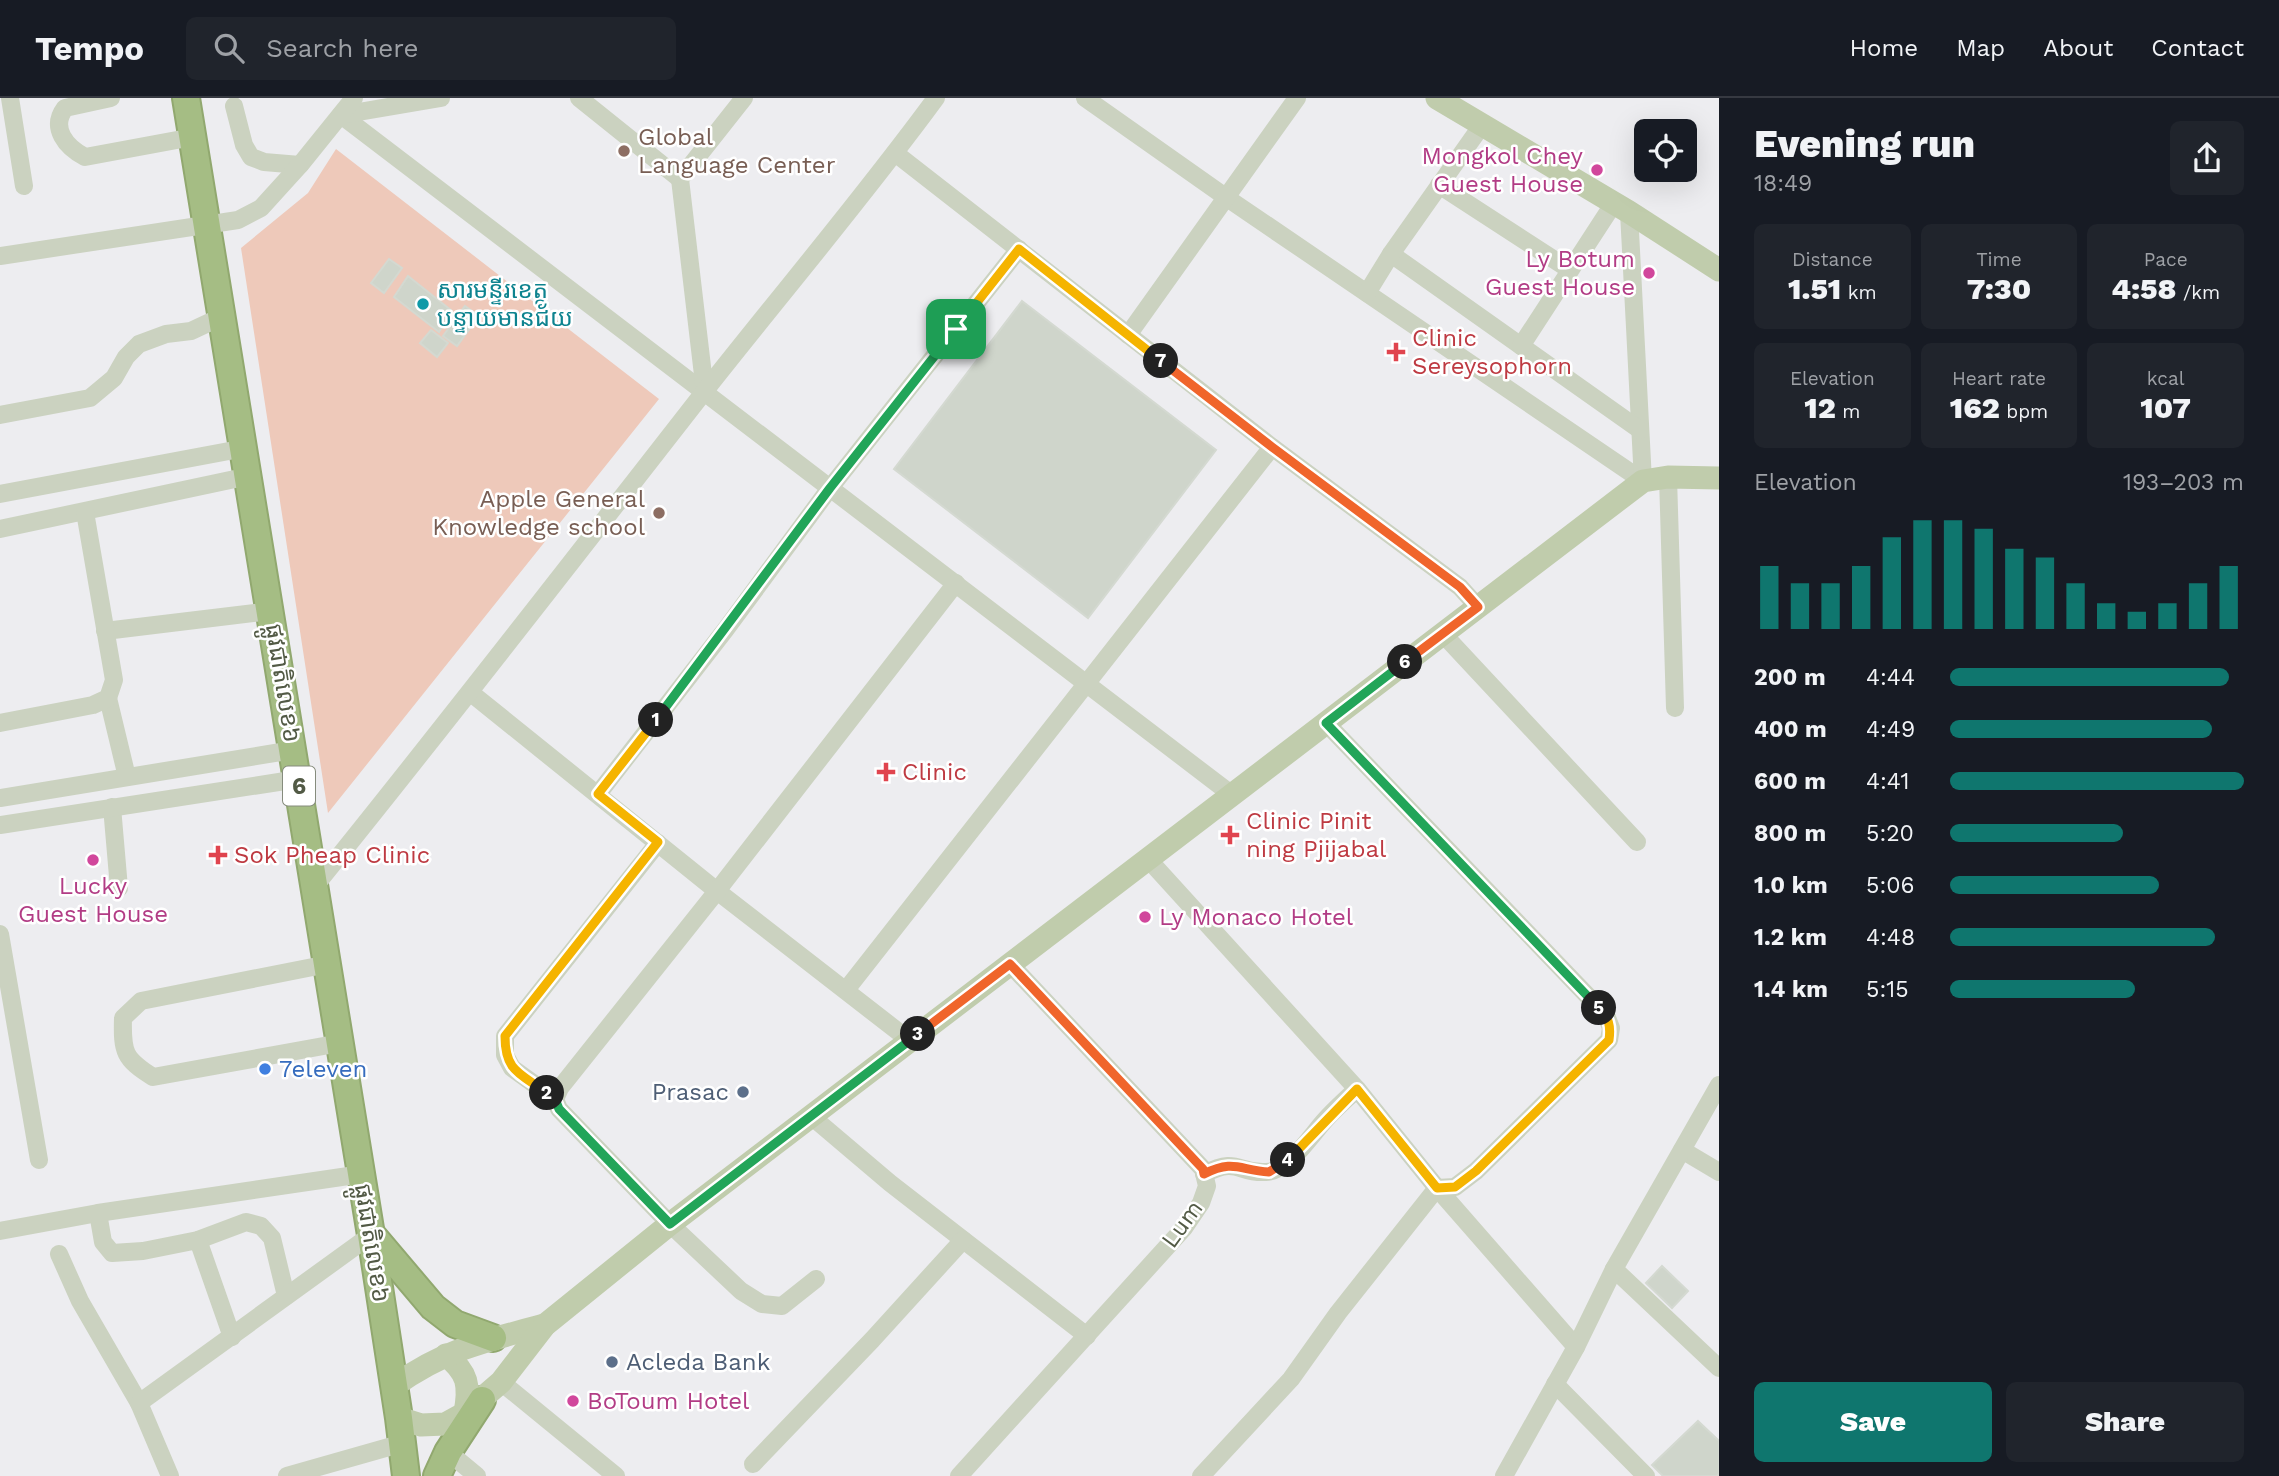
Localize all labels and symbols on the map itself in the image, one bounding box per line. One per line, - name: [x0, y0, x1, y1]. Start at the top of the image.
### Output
- place label: Global Language Center: [638, 123, 836, 179]
- place label: Mongkol Chey Guest House: [1421, 142, 1584, 198]
- marker: Global Language Center: [616, 143, 632, 159]
- marker: Mongkol Chey Guest House: [1589, 162, 1605, 178]
- place label: Ly Botum Guest House: [1485, 245, 1635, 301]
- marker: Ly Botum Guest House: [1641, 265, 1657, 281]
- place label: សារមន្ទីរខេត្ត បន្ទាយមានជ័យ: [437, 276, 573, 333]
- marker: សារមន្ទីរខេត្ត បន្ទាយមានជ័យ: [415, 296, 431, 312]
- pin: [926, 299, 986, 359]
- place label: Clinic Sereysophorn: [1412, 324, 1572, 380]
- marker: Clinic Sereysophorn: [1386, 342, 1406, 362]
- pin: 7: [1144, 344, 1178, 378]
- place label: Apple General Knowledge school: [432, 485, 646, 541]
- marker: Apple General Knowledge school: [651, 505, 667, 521]
- street label: ផ្លូវជាតិលេខ៦: [252, 621, 306, 746]
- pin: 6: [1388, 644, 1422, 680]
- pin: 1: [638, 702, 674, 738]
- place label: Clinic: [902, 758, 967, 786]
- marker: Clinic: [876, 762, 896, 782]
- road number: 6: [283, 766, 315, 806]
- place label: Clinic Pinit ning Pjijabal: [1246, 807, 1387, 863]
- marker: Clinic Pinit ning Pjijabal: [1220, 825, 1240, 845]
- place label: Sok Pheap Clinic: [234, 841, 430, 869]
- marker: Sok Pheap Clinic: [208, 845, 228, 865]
- marker: Lucky Guest House: [85, 852, 101, 868]
- place label: Lucky Guest House: [18, 872, 168, 928]
- place label: Ly Monaco Hotel: [1159, 903, 1354, 931]
- marker: Ly Monaco Hotel: [1137, 909, 1153, 925]
- pin: 5: [1582, 990, 1616, 1026]
- pin: 3: [900, 1016, 936, 1052]
- place label: 7eleven: [279, 1055, 367, 1083]
- marker: 7eleven: [257, 1061, 273, 1077]
- pin: 2: [530, 1076, 564, 1110]
- place label: Prasac: [652, 1078, 729, 1106]
- marker: Prasac: [735, 1084, 751, 1100]
- pin: 4: [1270, 1142, 1306, 1178]
- street label: ផ្លូវជាតិលេខ៦: [341, 1181, 395, 1306]
- street label: Lum: [1155, 1195, 1209, 1253]
- place label: Acleda Bank: [626, 1348, 771, 1376]
- marker: Acleda Bank: [604, 1354, 620, 1370]
- place label: BoToum Hotel: [587, 1387, 750, 1415]
- marker: BoToum Hotel: [565, 1393, 581, 1409]

